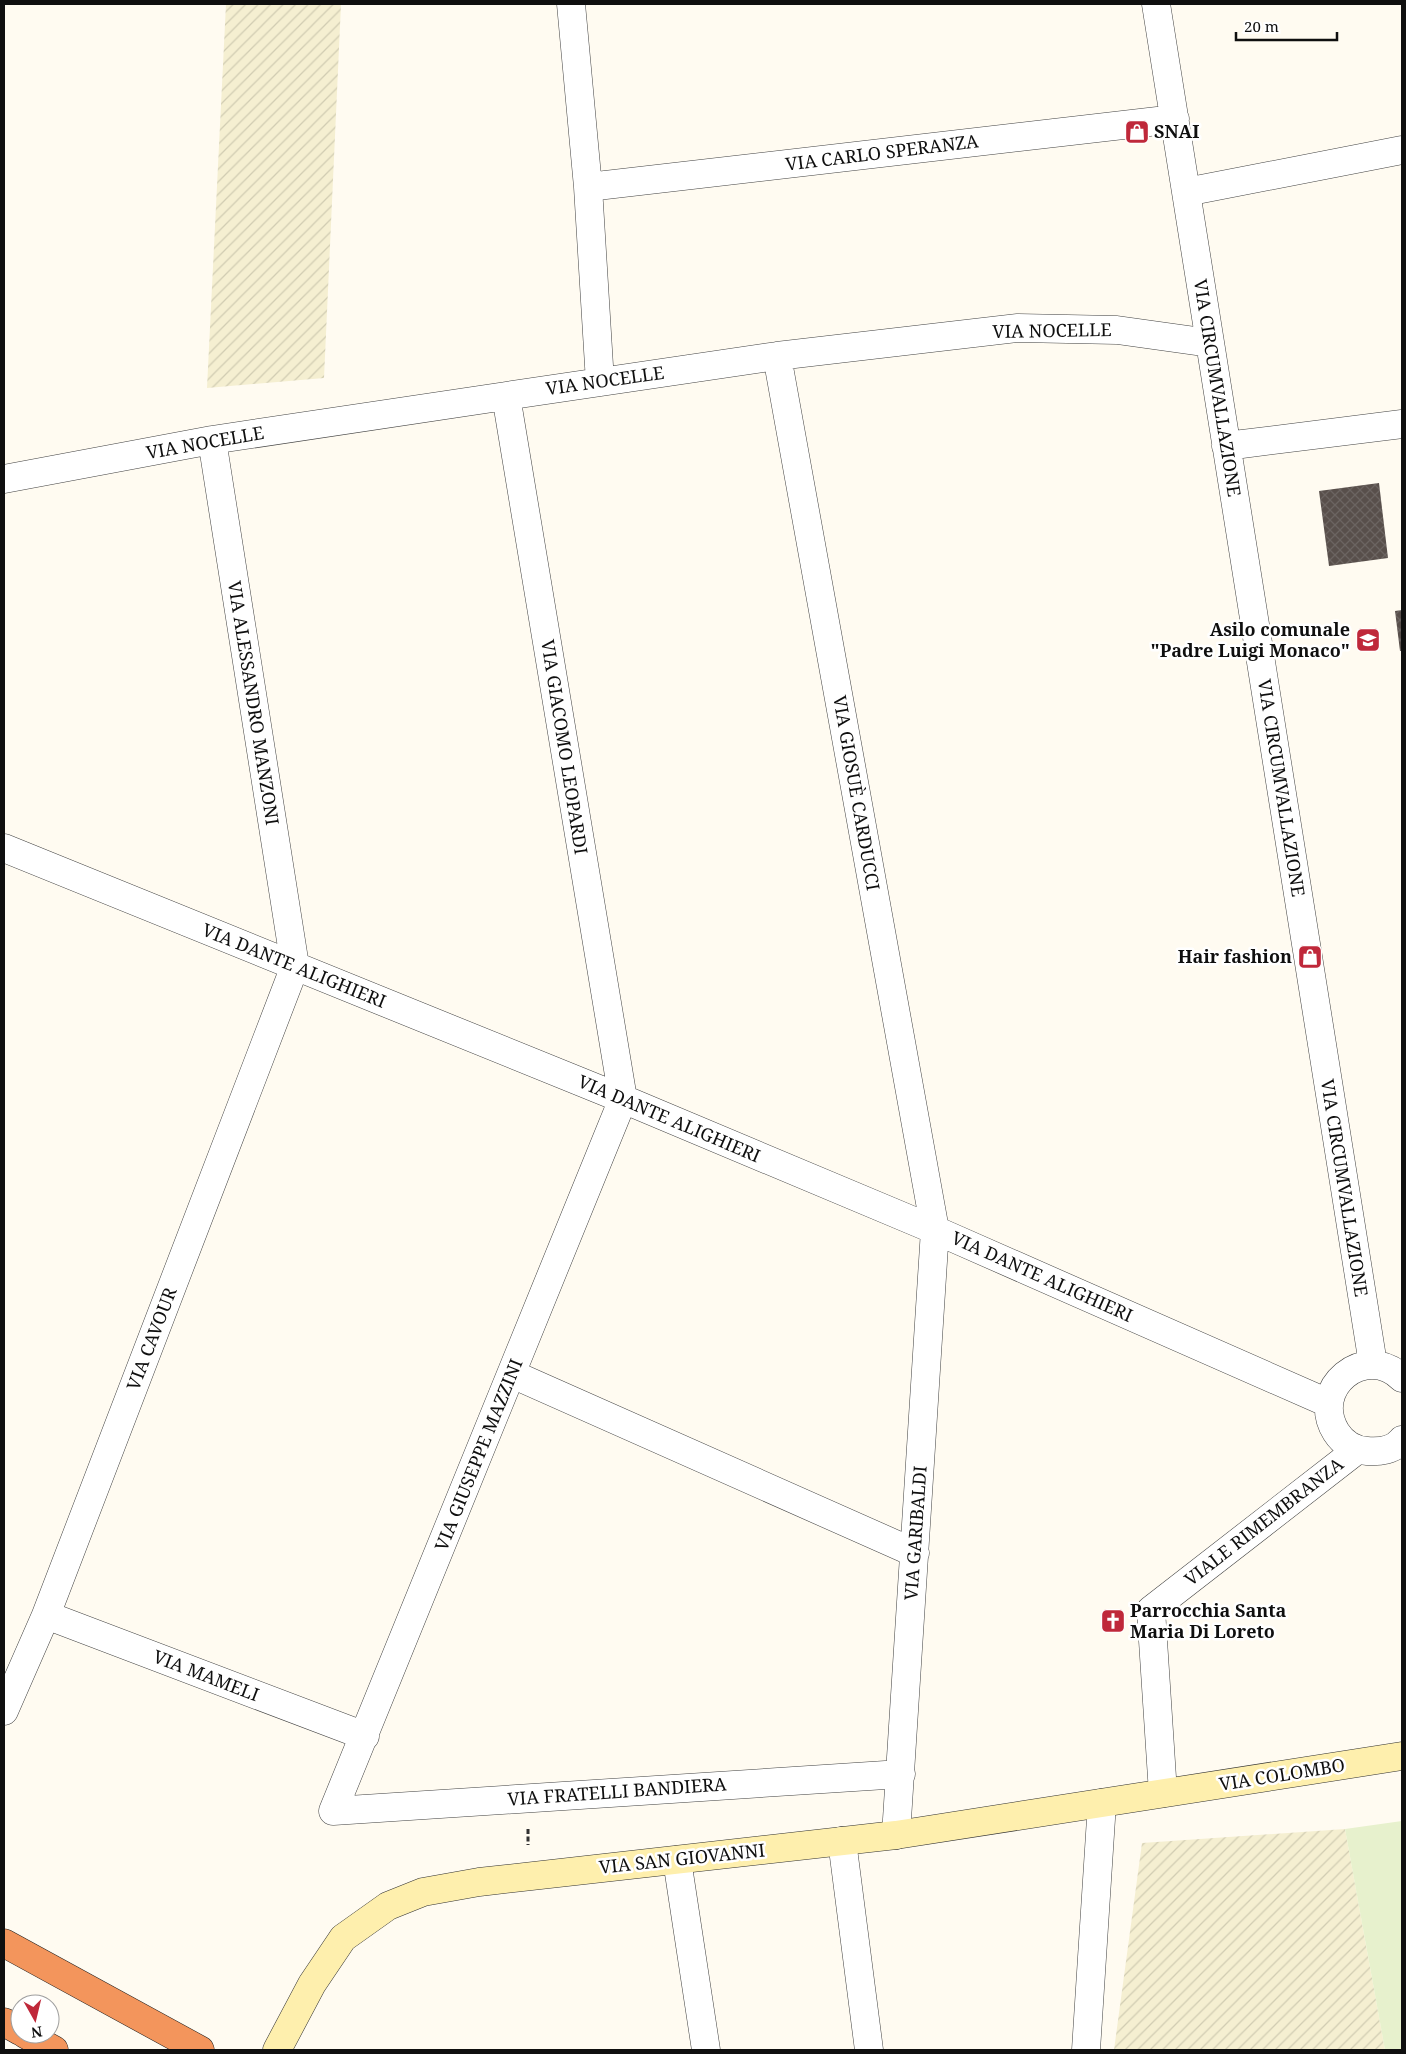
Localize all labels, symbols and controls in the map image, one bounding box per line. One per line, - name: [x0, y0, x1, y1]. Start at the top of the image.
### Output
- scale bar: [1236, 10, 1337, 42]
- text: 20 m: [1244, 16, 1279, 36]
- shop icon: SNAI: [1124, 119, 1150, 145]
- place label: SNAI: [1154, 119, 1199, 143]
- street label: VIA CARLO SPERANZA: [784, 128, 980, 176]
- street label: VIA CIRCUMVALLAZIONE: [1189, 277, 1247, 498]
- street label: VIA NOCELLE: [992, 317, 1112, 343]
- street label: VIA NOCELLE: [544, 360, 666, 400]
- street label: VIA NOCELLE: [144, 420, 266, 464]
- street label: VIA ALESSANDRO MANZONI: [223, 579, 285, 827]
- place label: Asilo comunale "Padre Luigi Monaco": [1151, 617, 1350, 662]
- school or university icon: Asilo comunale "Padre Luigi Monaco": [1355, 627, 1381, 653]
- street label: VIA GIACOMO LEOPARDI: [536, 638, 594, 856]
- street label: VIA CIRCUMVALLAZIONE: [1253, 677, 1311, 898]
- street label: VIA GIOSUÈ CARDUCCI: [828, 693, 886, 892]
- street label: VIA DANTE ALIGHIERI: [199, 917, 390, 1013]
- place label: Hair fashion: [1178, 944, 1292, 968]
- shop icon: Hair fashion: [1297, 944, 1323, 970]
- street label: VIA DANTE ALIGHIERI: [574, 1069, 764, 1167]
- street label: VIA CIRCUMVALLAZIONE: [1316, 1077, 1374, 1298]
- street label: VIA DANTE ALIGHIERI: [948, 1225, 1137, 1327]
- street label: VIA CAVOUR: [120, 1284, 182, 1393]
- street label: VIA GIUSEPPE MAZZINI: [429, 1355, 528, 1554]
- street label: VIALE RIMEMBRANZA: [1179, 1451, 1348, 1591]
- street label: VIA GARIBALDI: [898, 1465, 932, 1601]
- place label: Parrocchia Santa Maria Di Loreto: [1130, 1598, 1286, 1643]
- church icon: Parrocchia Santa Maria Di Loreto: [1100, 1608, 1126, 1634]
- street label: VIA MAMELI: [150, 1644, 263, 1706]
- street label: VIA COLOMBO: [1217, 1752, 1347, 1796]
- street label: VIA FRATELLI BANDIERA: [507, 1771, 727, 1811]
- street label: VIA SAN GIOVANNI: [598, 1837, 766, 1879]
- north arrow: [10, 1994, 60, 2044]
- text: N: [30, 2022, 44, 2043]

